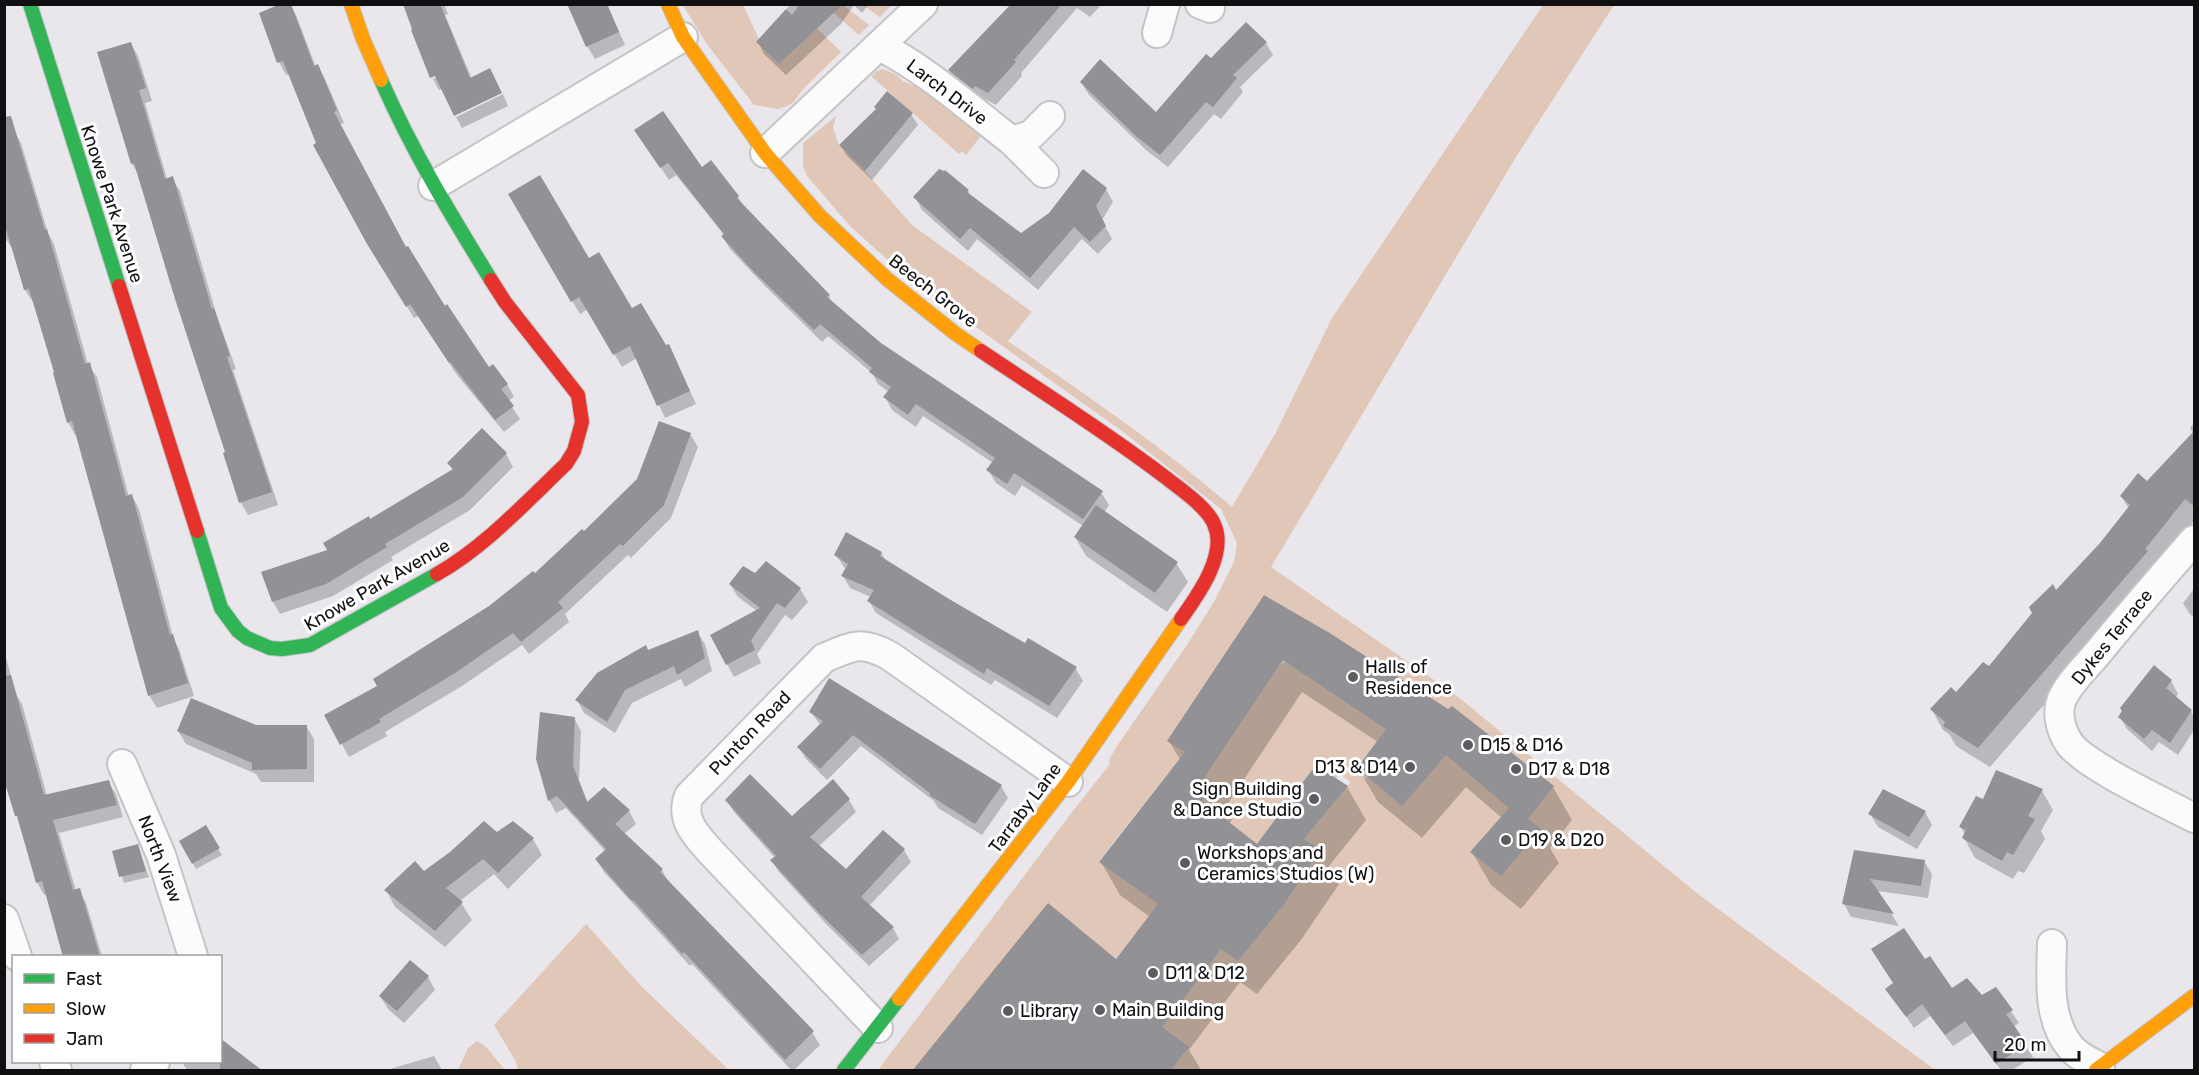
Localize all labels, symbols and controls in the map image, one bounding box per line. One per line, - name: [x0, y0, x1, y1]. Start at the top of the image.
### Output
- street label: Larch Drive: [902, 55, 992, 129]
- street label: Knowe Park Avenue: [76, 122, 148, 286]
- street label: Beech Grove: [884, 250, 982, 332]
- street label: Knowe Park Avenue: [300, 534, 454, 636]
- street label: Dykes Terrace: [2067, 585, 2157, 689]
- place label: Halls of Residence: [1365, 656, 1452, 699]
- marker: Halls of Residence: [1346, 670, 1360, 684]
- street label: Punton Road: [704, 686, 796, 780]
- place label: D15 & D16: [1480, 734, 1563, 756]
- marker: D15 & D16: [1461, 738, 1475, 752]
- place label: D13 & D14: [1314, 756, 1398, 778]
- street label: Tarraby Lane: [984, 758, 1066, 858]
- place label: D17 & D18: [1528, 758, 1610, 780]
- marker: D13 & D14: [1403, 760, 1417, 774]
- marker: D17 & D18: [1509, 762, 1523, 776]
- place label: Sign Building & Dance Studio: [1173, 778, 1302, 821]
- marker: Sign Building & Dance Studio: [1307, 792, 1321, 806]
- street label: North View: [133, 812, 187, 906]
- place label: D19 & D20: [1518, 829, 1605, 851]
- marker: D19 & D20: [1499, 833, 1513, 847]
- place label: Workshops and Ceramics Studios (W): [1197, 842, 1374, 885]
- marker: Workshops and Ceramics Studios (W): [1178, 856, 1192, 870]
- legend: [12, 955, 222, 1063]
- place label: D11 & D12: [1165, 962, 1245, 984]
- marker: D11 & D12: [1146, 966, 1160, 980]
- text: Fast: [66, 968, 102, 990]
- text: Slow: [66, 998, 106, 1020]
- place label: Main Building: [1112, 999, 1224, 1021]
- place label: Library: [1020, 1000, 1079, 1022]
- marker: Main Building: [1093, 1003, 1107, 1017]
- marker: Library: [1001, 1004, 1015, 1018]
- scale bar: [1995, 1024, 2079, 1062]
- text: Jam: [66, 1028, 103, 1050]
- text: 20 m: [2004, 1034, 2046, 1056]

